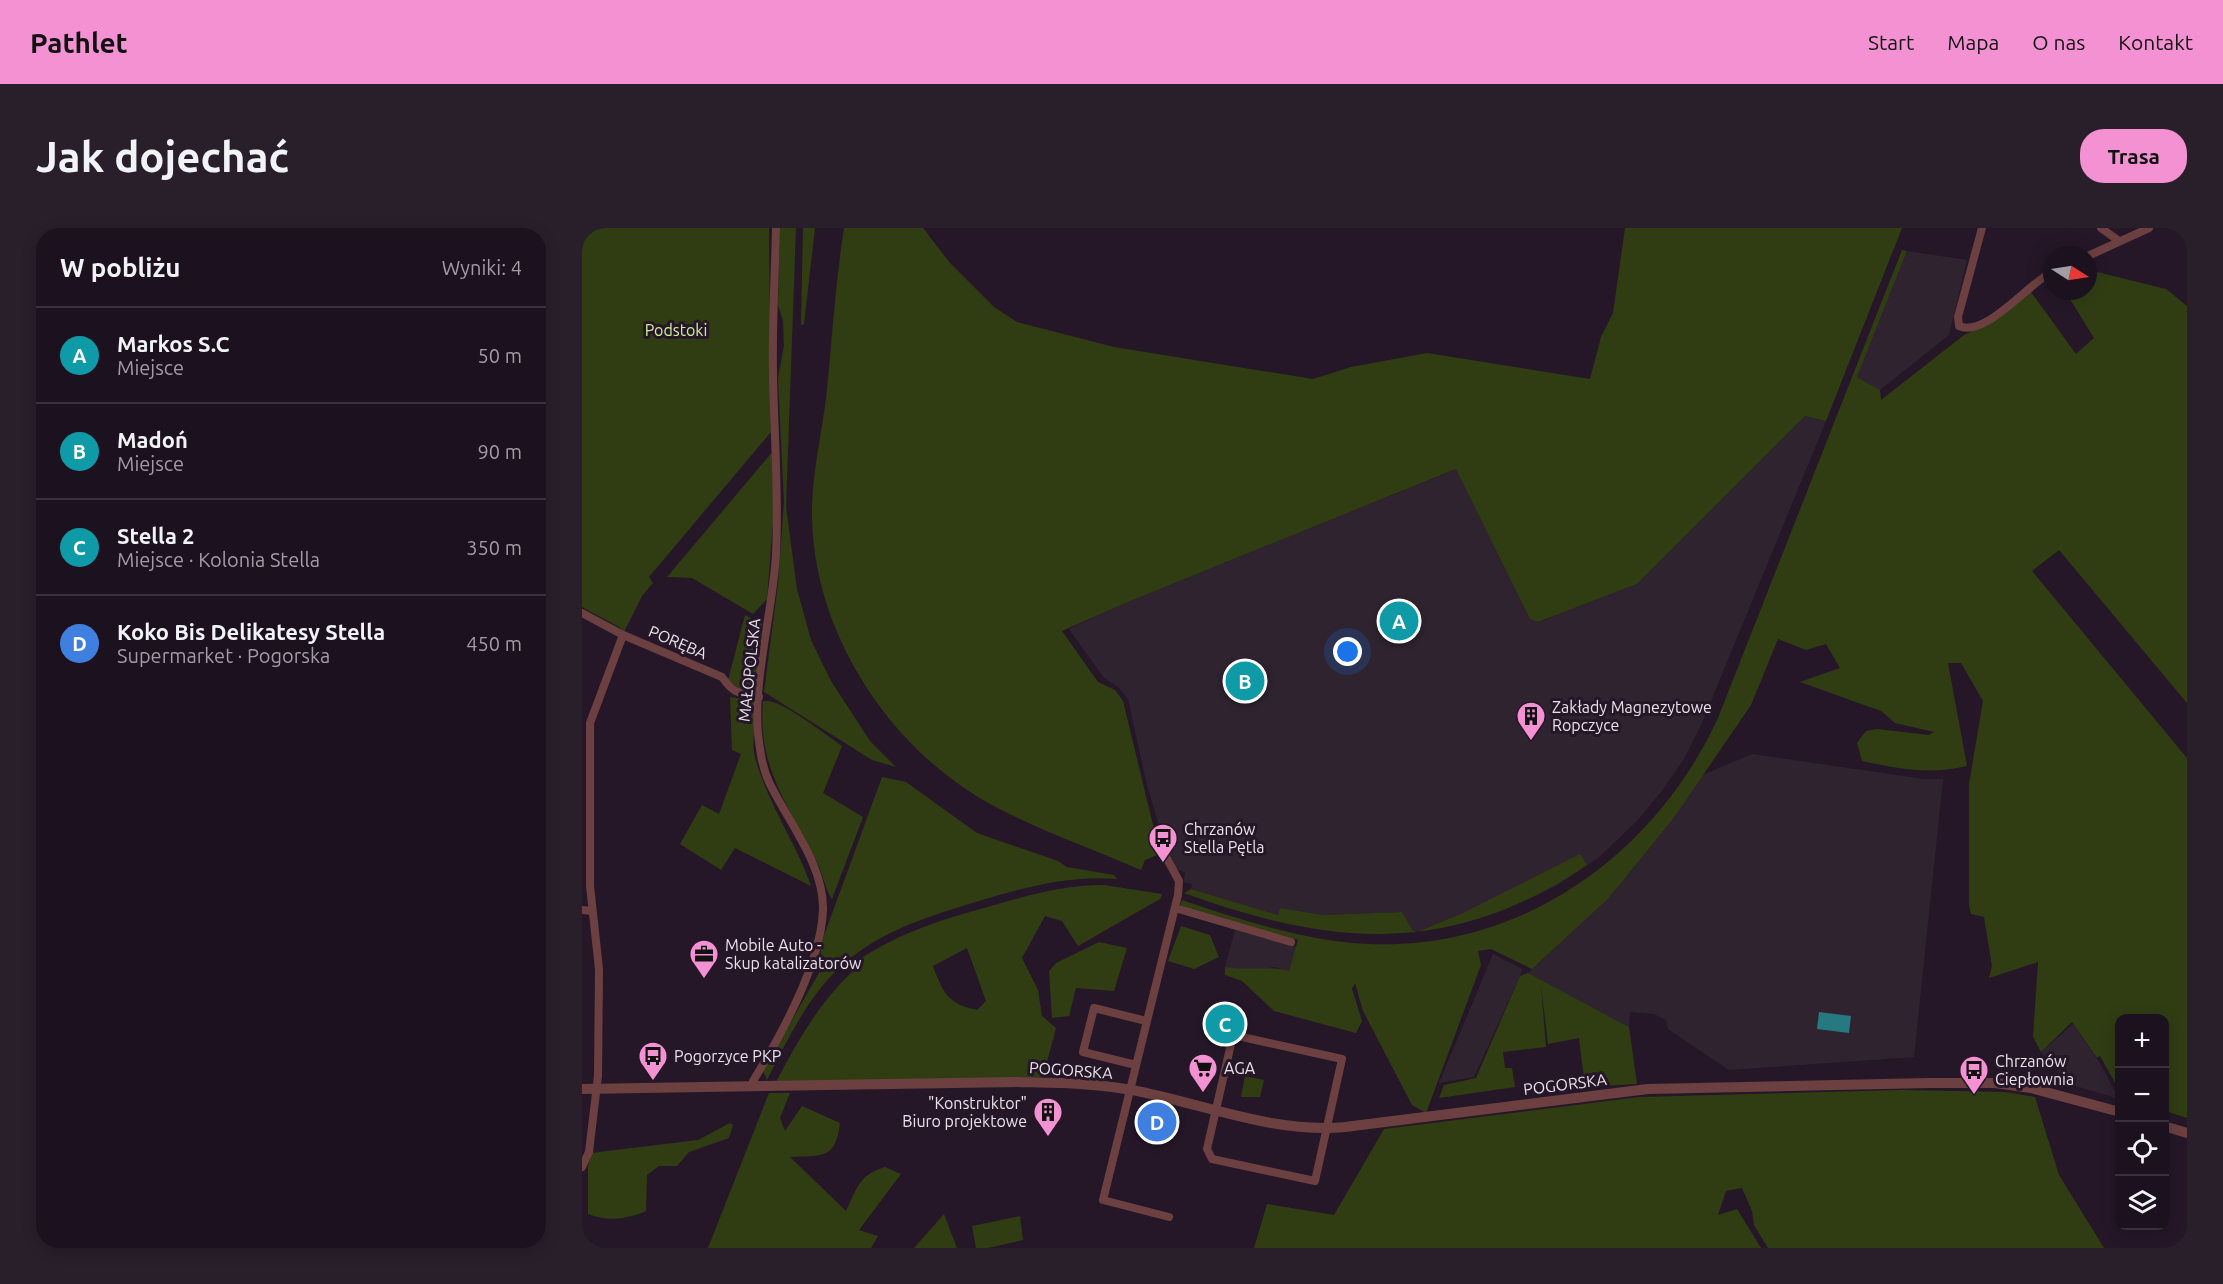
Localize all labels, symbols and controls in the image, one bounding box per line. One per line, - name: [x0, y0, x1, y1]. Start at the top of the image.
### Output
- text: Pathlet: [30, 27, 128, 58]
- text: Start: [1868, 30, 1914, 54]
- text: Mapa: [1947, 30, 1999, 54]
- text: O nas: [2032, 30, 2085, 54]
- text: Kontakt: [2118, 30, 2193, 54]
- button: Trasa: [2080, 129, 2187, 183]
- text: Jak dojechać: [36, 133, 289, 180]
- north arrow: [2043, 246, 2097, 300]
- text: W pobliżu: [60, 253, 181, 282]
- text: Wyniki: 4: [442, 256, 522, 279]
- park label: Podstoki: [645, 321, 707, 339]
- text: Markos S.C: [117, 331, 230, 356]
- text: A: [72, 344, 87, 367]
- text: 50 m: [478, 344, 522, 367]
- text: Miejsce: [117, 356, 184, 379]
- text: Madoń: [117, 427, 188, 452]
- text: B: [73, 440, 86, 463]
- text: 90 m: [478, 440, 522, 463]
- text: Miejsce: [117, 452, 184, 475]
- text: Stella 2: [117, 523, 194, 548]
- text: C: [73, 536, 86, 559]
- text: 350 m: [466, 536, 522, 559]
- text: Miejsce · Kolonia Stella: [117, 548, 320, 571]
- pin: A: [1380, 598, 1418, 644]
- street label: MAŁOPOLSKA: [735, 617, 763, 723]
- text: Koko Bis Delikatesy Stella: [117, 619, 385, 644]
- street label: PORĘBA: [646, 622, 710, 663]
- text: D: [72, 632, 87, 655]
- text: 450 m: [466, 632, 522, 655]
- your location: [1333, 637, 1362, 666]
- text: Supermarket · Pogorska: [117, 644, 330, 667]
- pin: B: [1226, 658, 1264, 704]
- place label: Zakłady Magnezytowe Ropczyce: [1552, 698, 1712, 734]
- building icon: Zakłady Magnezytowe Ropczyce: [1515, 700, 1547, 742]
- place label: Chrzanów Stella Pętla: [1184, 820, 1265, 856]
- bus stop icon: Chrzanów Stella Pętla: [1147, 822, 1179, 864]
- place label: Mobile Auto - Skup katalizatorów: [725, 936, 862, 972]
- office icon: Mobile Auto - Skup katalizatorów: [688, 938, 720, 980]
- pin: C: [1206, 1002, 1244, 1046]
- map controls: [2115, 1014, 2169, 1230]
- button: +: [2115, 1014, 2169, 1068]
- bus stop icon: Pogorzyce PKP: [637, 1040, 669, 1082]
- place label: Pogorzyce PKP: [674, 1047, 781, 1065]
- supermarket icon: AGA: [1187, 1052, 1219, 1094]
- place label: Chrzanów Ciepłownia: [1995, 1052, 2074, 1088]
- bus stop icon: Chrzanów Ciepłownia: [1958, 1054, 1990, 1096]
- street label: POGORSKA: [1028, 1058, 1114, 1082]
- place label: AGA: [1224, 1059, 1256, 1077]
- button: −: [2115, 1068, 2169, 1122]
- street label: POGORSKA: [1522, 1070, 1608, 1098]
- place label: "Konstruktor" Biuro projektowe: [902, 1094, 1027, 1130]
- building icon: "Konstruktor" Biuro projektowe: [1032, 1096, 1064, 1138]
- pin: D: [1138, 1100, 1176, 1144]
- button: locate: [2115, 1122, 2169, 1176]
- button: layers: [2115, 1176, 2169, 1230]

